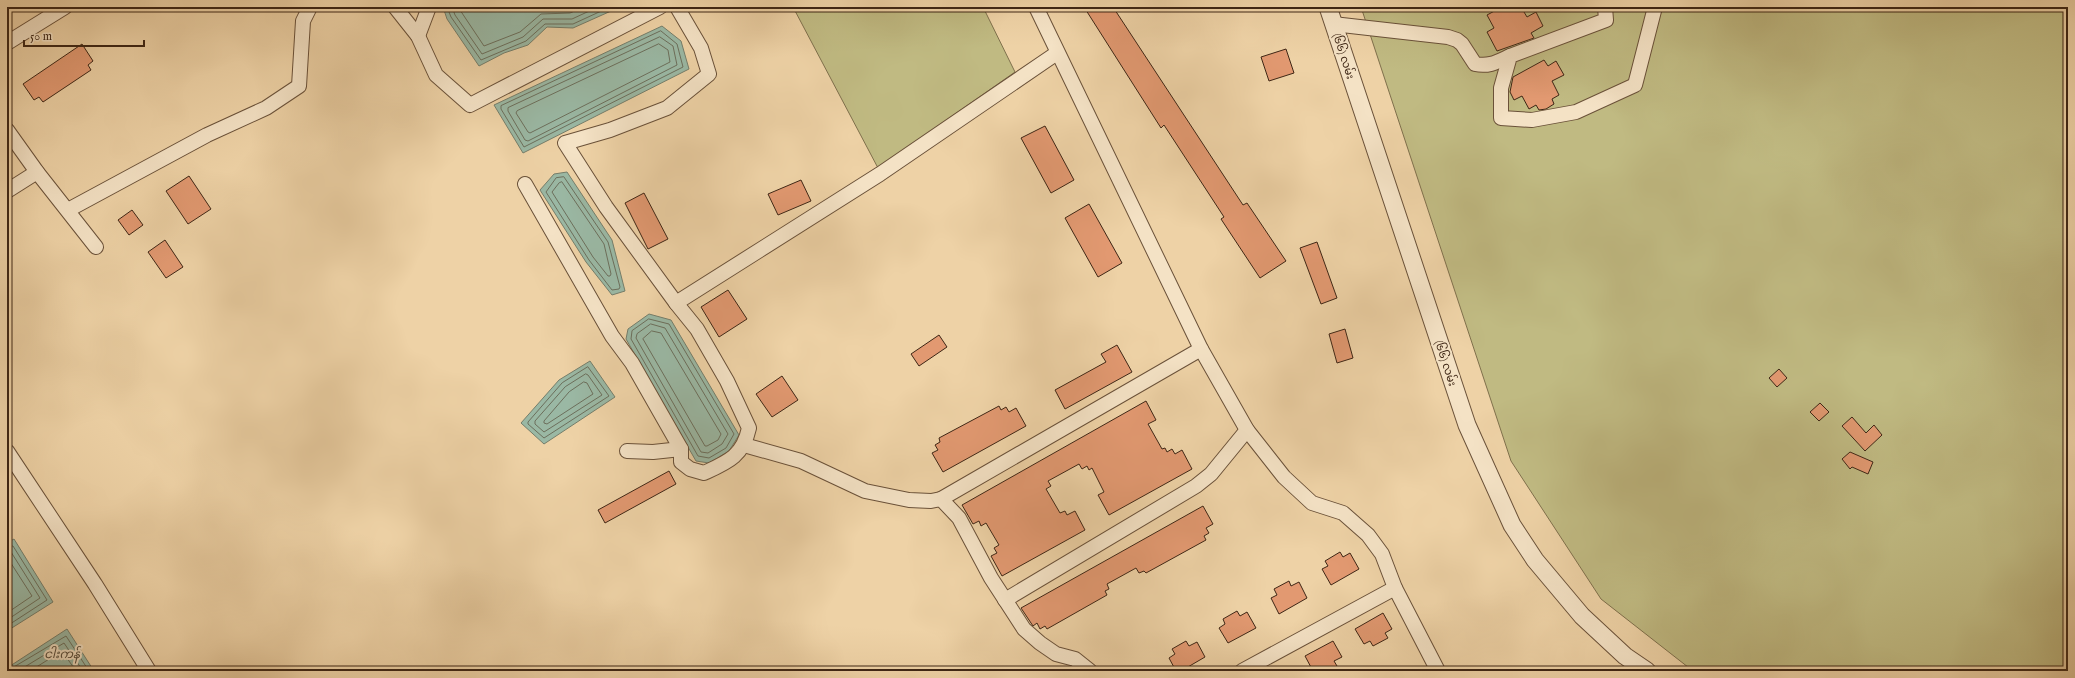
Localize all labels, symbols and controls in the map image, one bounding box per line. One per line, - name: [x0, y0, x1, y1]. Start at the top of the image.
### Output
- scale bar: [24, 22, 144, 48]
- text: 50 m: [30, 29, 52, 44]
- street label: (၆၆) လမ်း: [1329, 31, 1358, 81]
- street label: (၆၆) လမ်း: [1431, 338, 1460, 388]
- water label: ငါးကန်: [44, 645, 81, 664]

